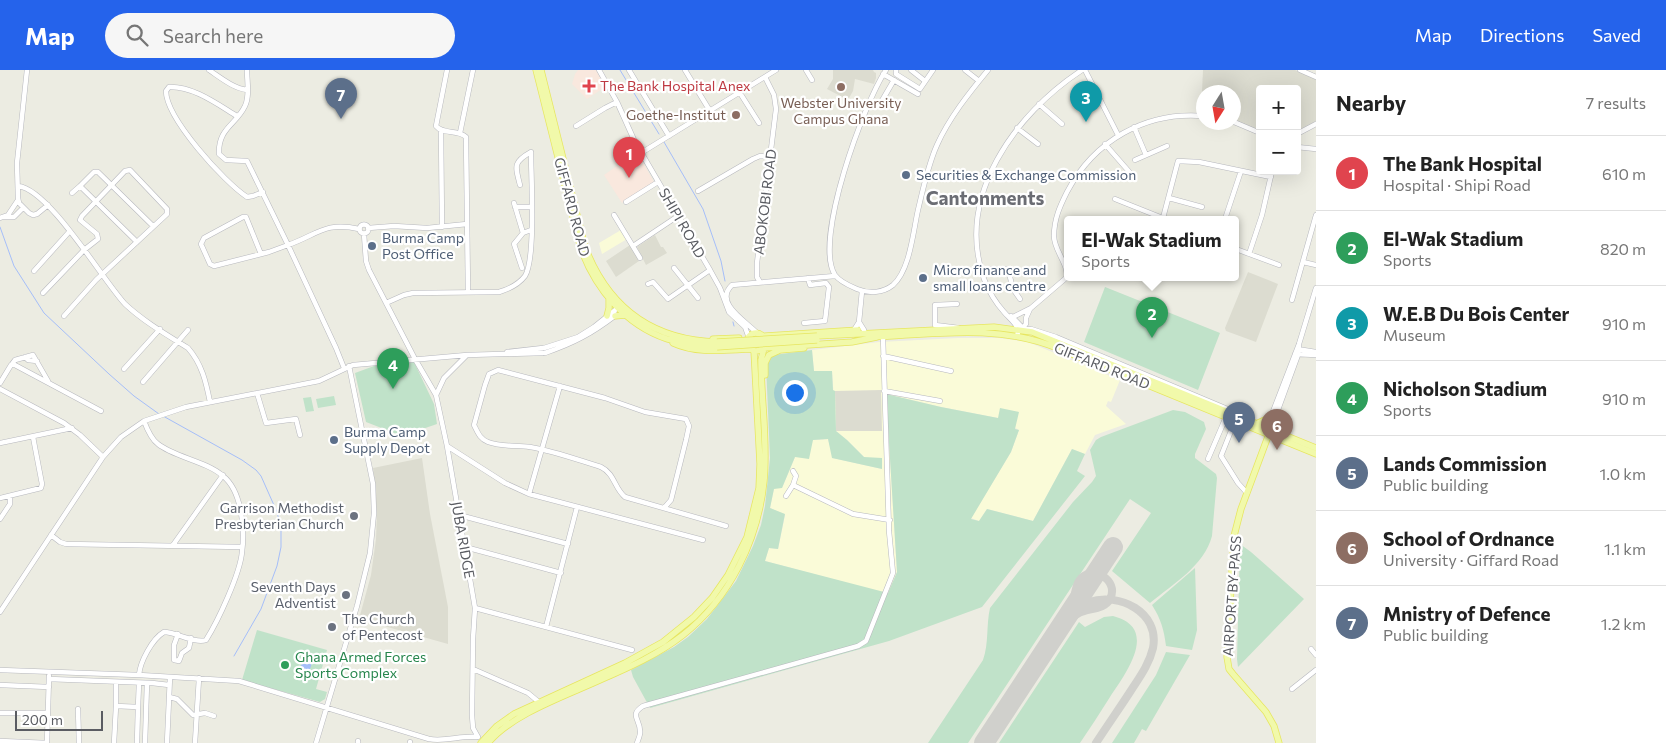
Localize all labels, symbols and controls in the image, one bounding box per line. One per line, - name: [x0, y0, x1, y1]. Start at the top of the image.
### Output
- search box: [105, 13, 455, 58]
- text: Map: [25, 21, 75, 50]
- icon: search: [123, 21, 151, 49]
- text: Search here: [163, 24, 263, 47]
- text: Map: [1415, 24, 1452, 46]
- text: Directions: [1480, 24, 1564, 46]
- text: Saved: [1592, 24, 1641, 46]
- place label: The Bank Hospital Anex: [600, 77, 751, 94]
- pin: 7: [325, 78, 357, 119]
- marker: The Bank Hospital Anex: [582, 79, 596, 93]
- marker: Webster University Campus Ghana: [835, 81, 847, 93]
- pin: 3: [1070, 81, 1102, 122]
- north arrow: [1196, 85, 1241, 130]
- map controls: [1256, 85, 1301, 175]
- button: +: [1256, 85, 1301, 130]
- text: Nearby: [1336, 90, 1406, 115]
- text: 7 results: [1586, 93, 1646, 112]
- place label: Webster University Campus Ghana: [781, 94, 901, 127]
- place label: Goethe-Institut: [626, 106, 726, 123]
- marker: Goethe-Institut: [730, 109, 742, 121]
- button: −: [1256, 130, 1301, 175]
- pin: 1: [613, 137, 645, 178]
- street label: ABOKOBI ROAD: [750, 148, 779, 256]
- text: The Bank Hospital: [1383, 152, 1542, 175]
- street label: GIFFARD ROAD: [551, 155, 594, 258]
- text: 1: [1348, 164, 1356, 183]
- text: 610 m: [1602, 164, 1646, 183]
- place label: Securities & Exchange Commission: [916, 166, 1136, 183]
- marker: Securities & Exchange Commission: [900, 169, 912, 181]
- text: Hospital · Shipi Road: [1383, 175, 1531, 194]
- street label: SHIPI ROAD: [656, 185, 709, 261]
- district label: Cantonments: [926, 186, 1045, 209]
- popup: [1064, 216, 1239, 281]
- text: El-Wak Stadium: [1383, 227, 1523, 250]
- text: El-Wak Stadium: [1081, 228, 1222, 251]
- place label: Burma Camp Post Office: [382, 229, 464, 262]
- text: 2: [1347, 239, 1357, 258]
- text: 820 m: [1600, 239, 1646, 258]
- marker: Burma Camp Post Office: [366, 240, 378, 252]
- text: Sports: [1383, 250, 1432, 269]
- text: Sports: [1081, 251, 1130, 270]
- place label: Micro finance and small loans centre: [933, 261, 1046, 294]
- marker: Micro finance and small loans centre: [917, 272, 929, 284]
- pin: 2: [1136, 297, 1168, 338]
- text: W.E.B Du Bois Center: [1383, 302, 1569, 325]
- text: 3: [1347, 314, 1357, 333]
- text: 910 m: [1602, 314, 1646, 333]
- text: Museum: [1383, 325, 1446, 344]
- street label: GIFFARD ROAD: [1052, 339, 1153, 392]
- pin: 4: [377, 348, 409, 389]
- text: Nicholson Stadium: [1383, 377, 1547, 400]
- your location: [782, 380, 808, 406]
- text: 4: [1347, 389, 1357, 408]
- text: 910 m: [1602, 389, 1646, 408]
- text: Sports: [1383, 400, 1432, 419]
- pin: 5: [1223, 402, 1255, 443]
- pin: 6: [1261, 409, 1293, 450]
- place label: Burma Camp Supply Depot: [344, 423, 430, 456]
- marker: Burma Camp Supply Depot: [328, 434, 340, 446]
- text: Lands Commission: [1383, 452, 1547, 475]
- text: 5: [1347, 464, 1357, 483]
- text: 1.0 km: [1600, 464, 1646, 483]
- text: Public building: [1383, 475, 1488, 494]
- place label: Garrison Methodist Presbyterian Church: [215, 499, 344, 532]
- street label: JUBA RIDGE: [448, 500, 479, 580]
- marker: Garrison Methodist Presbyterian Church: [348, 510, 360, 522]
- text: School of Ordnance: [1383, 527, 1554, 550]
- street label: AIRPORT BY-PASS: [1219, 535, 1244, 657]
- text: 6: [1347, 539, 1357, 558]
- text: 1.1 km: [1604, 539, 1646, 558]
- text: University · Giffard Road: [1383, 550, 1559, 569]
- place label: Seventh Days Adventist: [251, 578, 336, 611]
- marker: Seventh Days Adventist: [340, 589, 352, 601]
- text: Mnistry of Defence: [1383, 602, 1550, 625]
- place label: The Church of Pentecost: [342, 610, 423, 643]
- text: 7: [1348, 614, 1356, 633]
- text: 1.2 km: [1601, 614, 1646, 633]
- marker: The Church of Pentecost: [326, 621, 338, 633]
- text: Public building: [1383, 625, 1488, 644]
- place label: Ghana Armed Forces Sports Complex: [295, 648, 426, 681]
- marker: Ghana Armed Forces Sports Complex: [279, 659, 291, 671]
- scale bar: [15, 708, 102, 731]
- text: 200 m: [22, 711, 63, 728]

